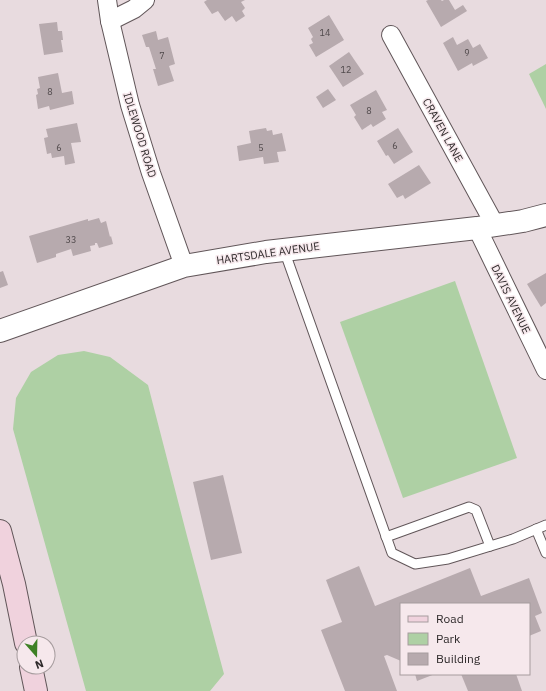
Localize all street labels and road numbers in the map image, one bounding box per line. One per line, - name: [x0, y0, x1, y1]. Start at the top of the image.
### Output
- street label: IDLEWOOD ROAD: [120, 91, 160, 179]
- street label: CRAVEN LANE: [420, 96, 466, 164]
- street label: HARTSDALE AVENUE: [215, 239, 321, 267]
- street label: DAVIS AVENUE: [488, 262, 534, 336]

